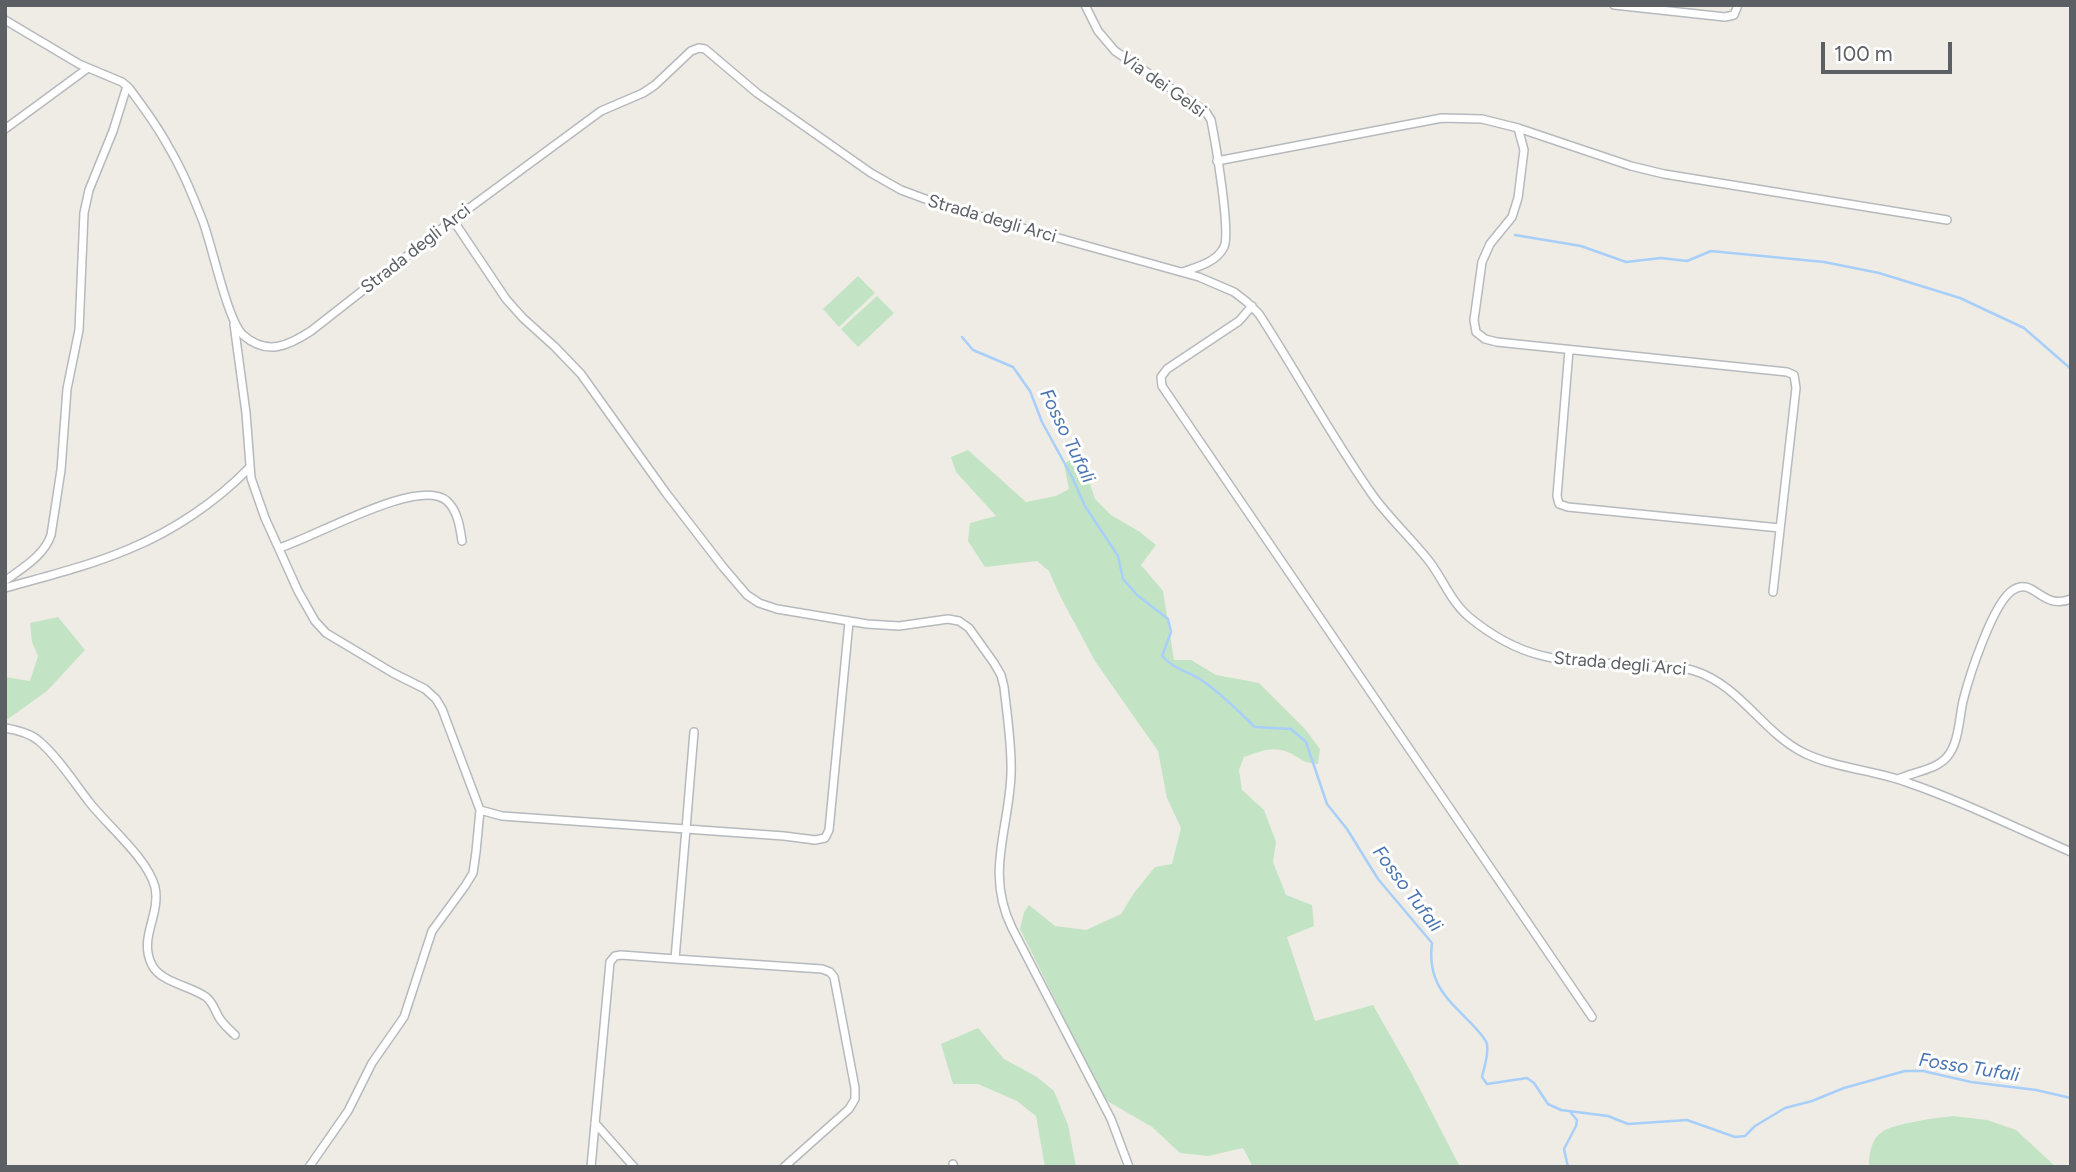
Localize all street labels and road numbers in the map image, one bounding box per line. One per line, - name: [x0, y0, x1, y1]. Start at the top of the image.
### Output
- street label: Via dei Gelsi: [1116, 48, 1210, 122]
- street label: Strada degli Arci: [925, 190, 1059, 248]
- street label: Strada degli Arci: [357, 200, 475, 298]
- street label: Strada degli Arci: [1553, 647, 1687, 681]

